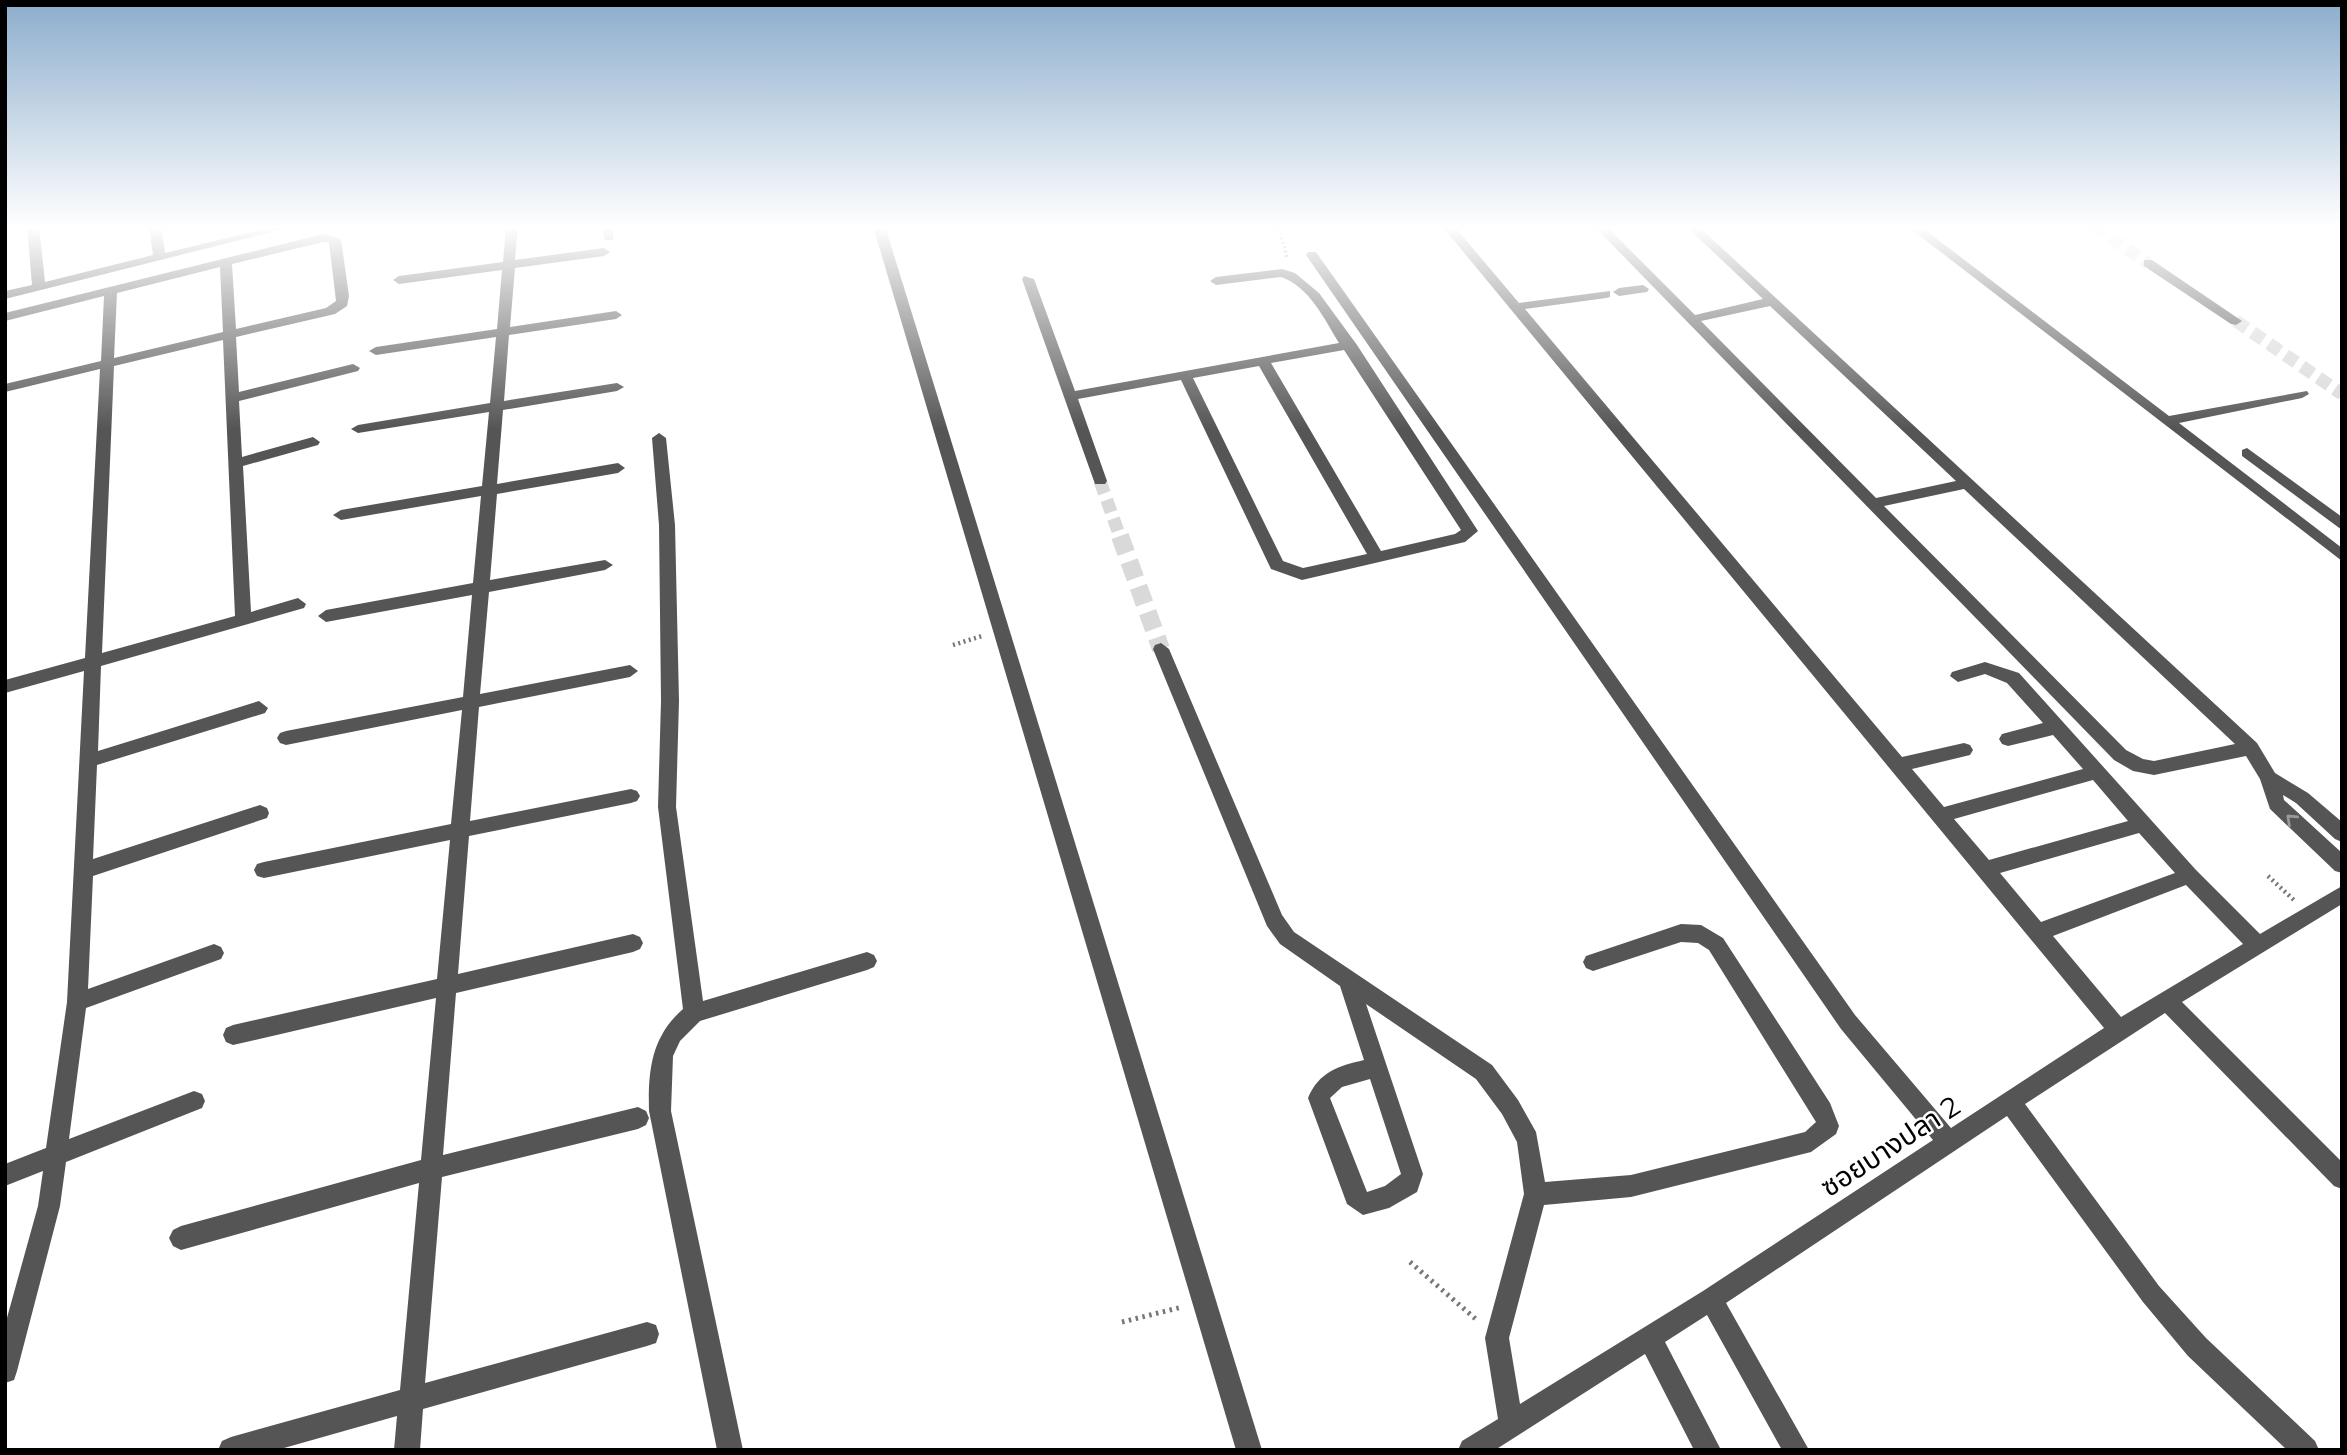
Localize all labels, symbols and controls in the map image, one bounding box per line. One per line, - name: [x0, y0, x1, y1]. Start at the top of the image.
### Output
- one-way arrow: [2286, 814, 2299, 827]
- street label: ซอยบางปลา 2: [1814, 1088, 1966, 1204]

